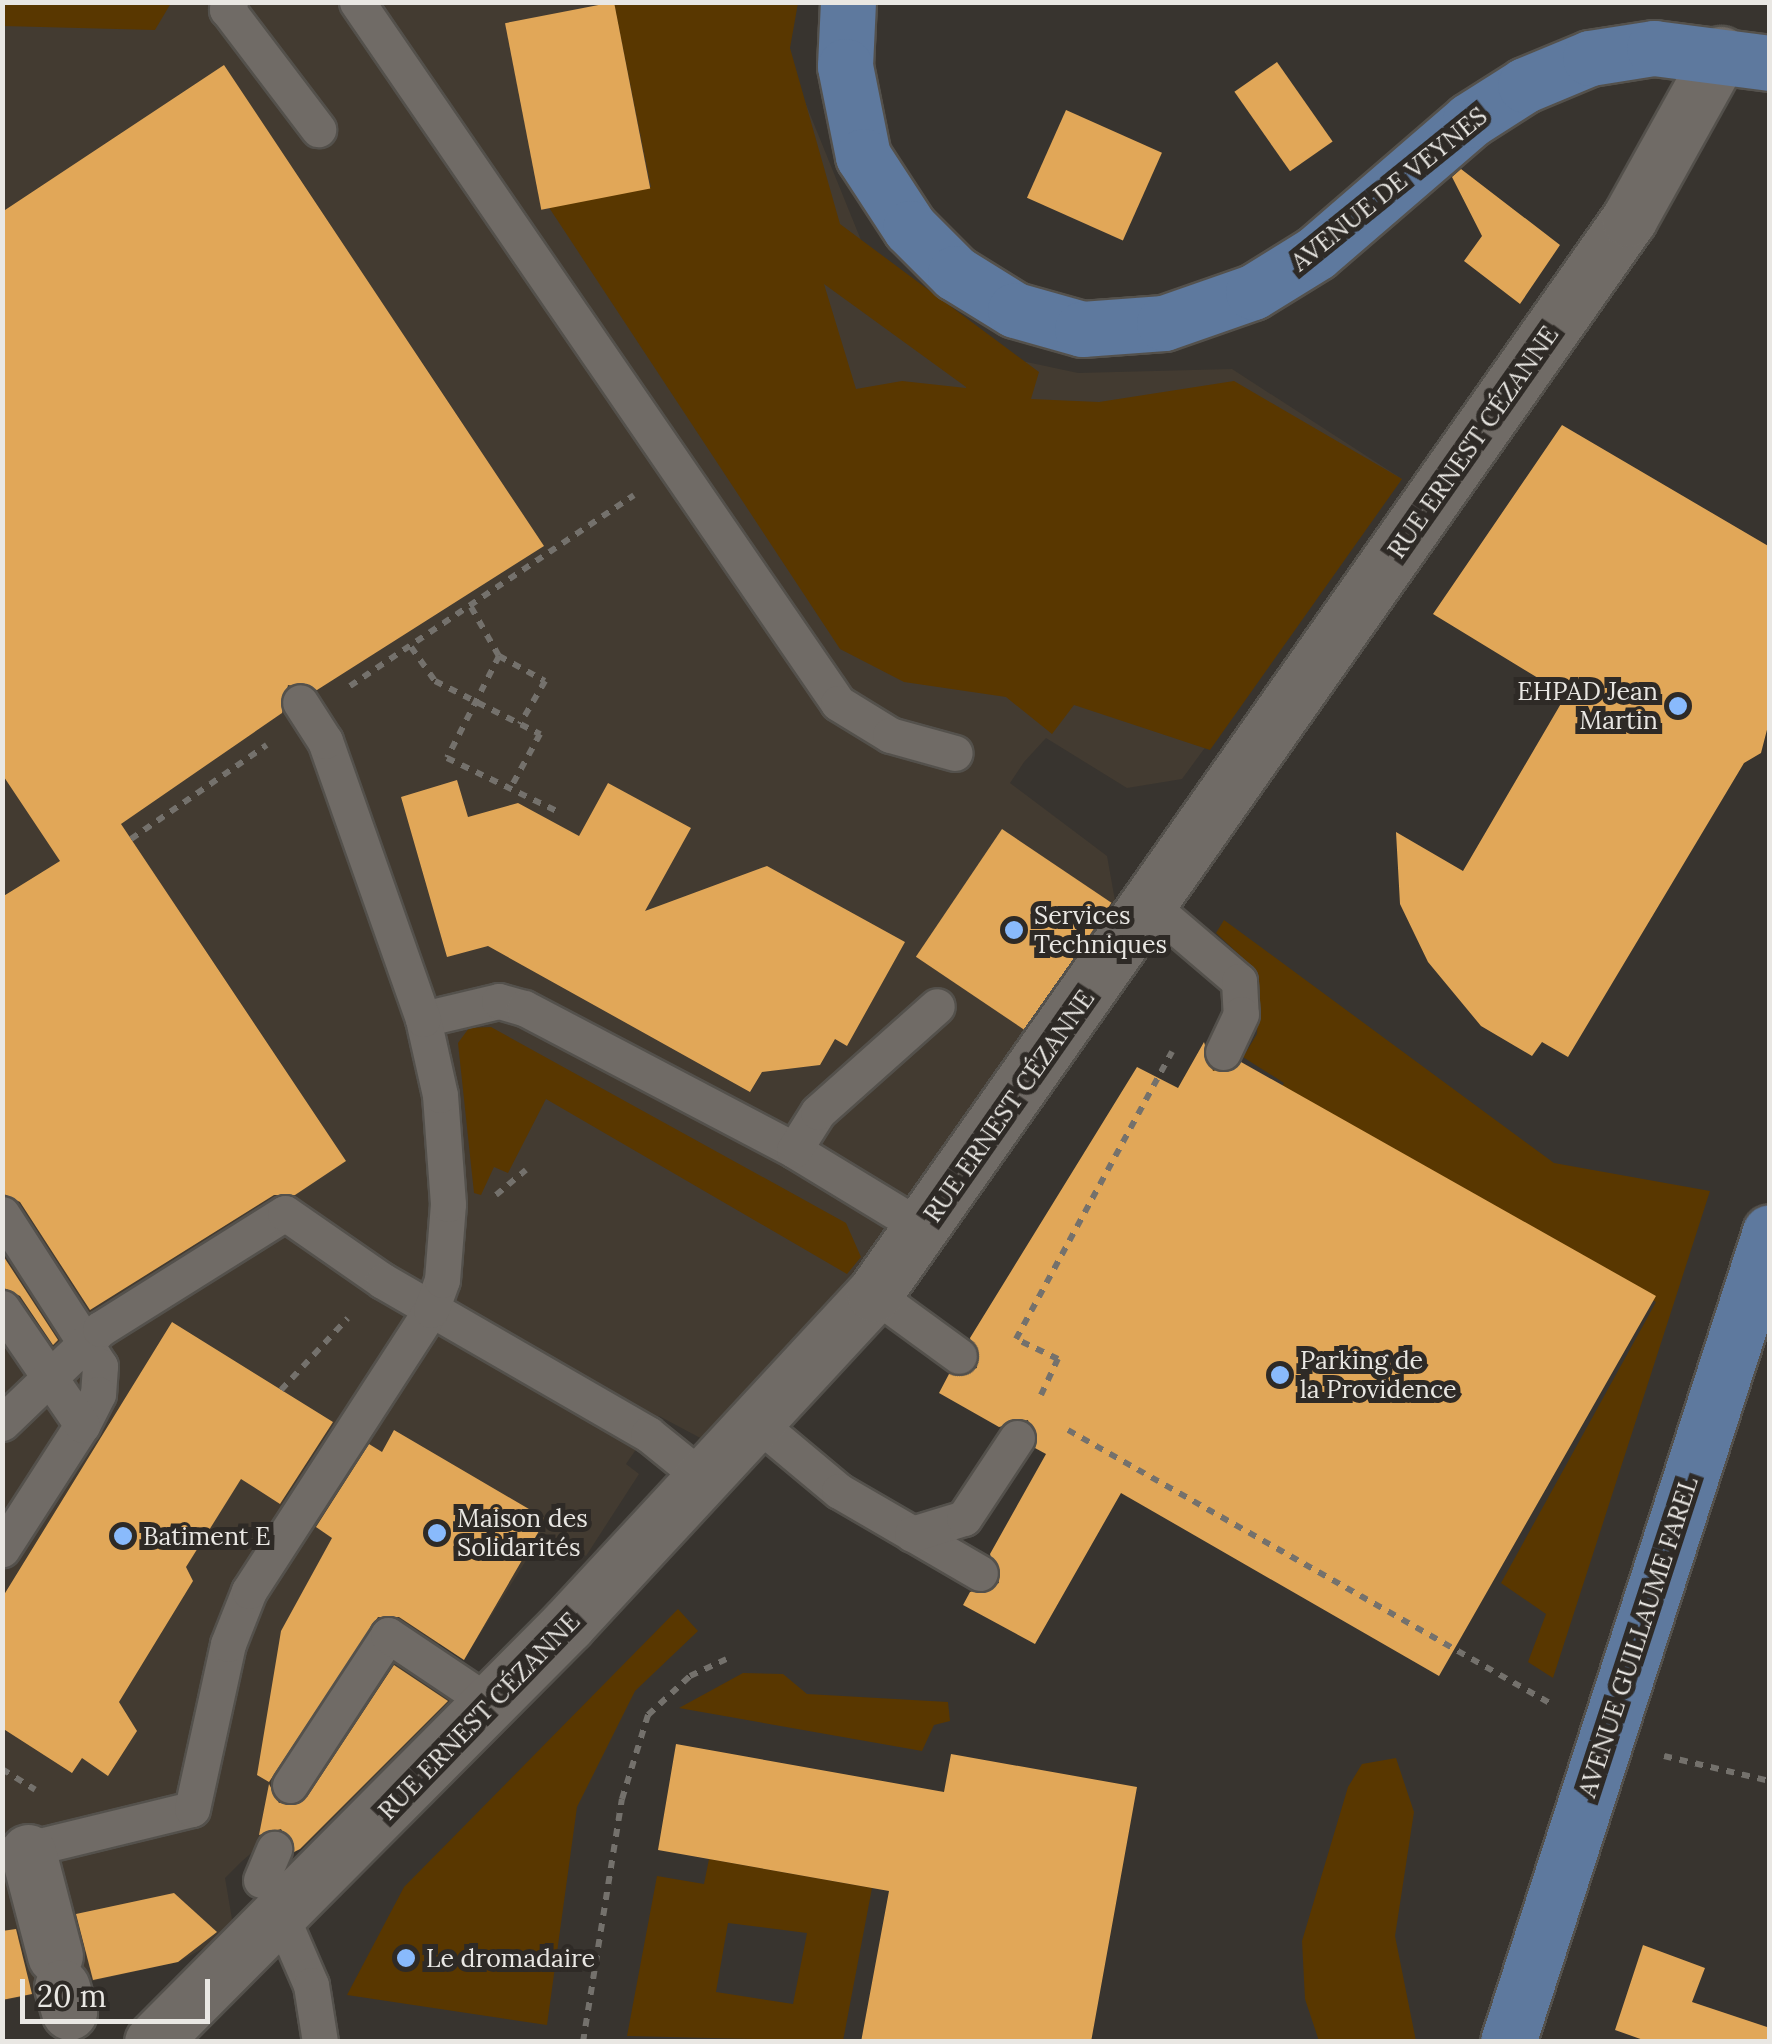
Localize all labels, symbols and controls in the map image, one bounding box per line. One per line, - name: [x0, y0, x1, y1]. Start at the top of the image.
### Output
- street label: AVENUE DE VEYNES: [1285, 101, 1493, 277]
- street label: RUE ERNEST CÉZANNE: [1381, 320, 1565, 564]
- place label: EHPAD Jean Martin: [1517, 677, 1658, 736]
- marker: EHPAD Jean Martin: [1667, 695, 1689, 717]
- place label: Services Techniques: [1034, 901, 1167, 960]
- marker: Services Techniques: [1003, 919, 1025, 941]
- street label: RUE ERNEST CÉZANNE: [917, 984, 1101, 1228]
- place label: Parking de la Providence: [1300, 1346, 1457, 1405]
- marker: Parking de la Providence: [1269, 1364, 1291, 1386]
- street label: AVENUE GUILLAUME FAREL: [1572, 1473, 1704, 1801]
- place label: Maison des Solidarités: [457, 1504, 588, 1563]
- place label: Batiment E: [143, 1521, 271, 1551]
- marker: Maison des Solidarités: [426, 1522, 448, 1544]
- marker: Batiment E: [112, 1525, 134, 1547]
- street label: RUE ERNEST CÉZANNE: [372, 1606, 586, 1826]
- place label: Le dromadaire: [426, 1943, 595, 1973]
- marker: Le dromadaire: [395, 1947, 417, 1969]
- scale bar: [25, 1959, 215, 2021]
- text: 20 m: [37, 1977, 106, 2015]

